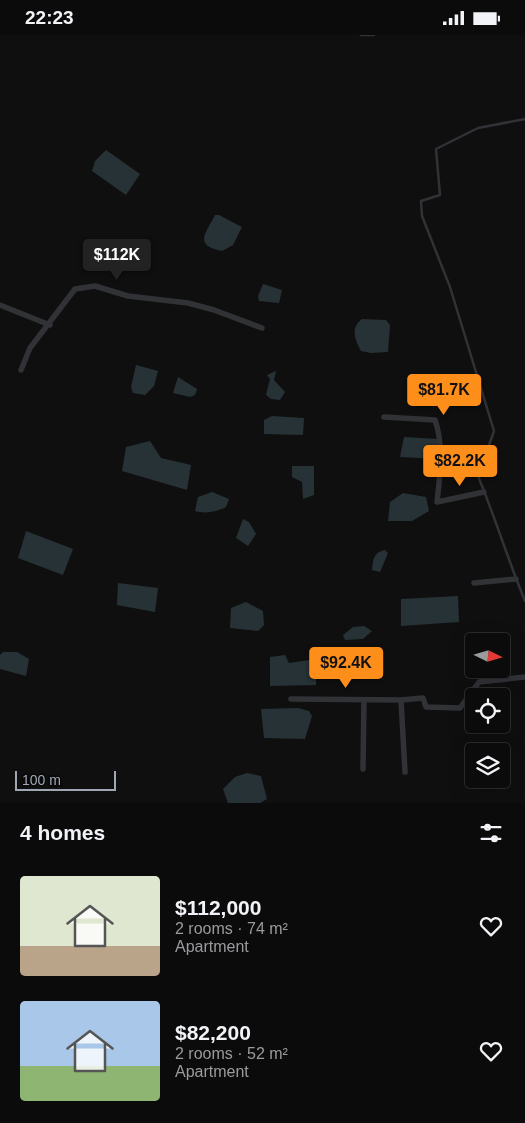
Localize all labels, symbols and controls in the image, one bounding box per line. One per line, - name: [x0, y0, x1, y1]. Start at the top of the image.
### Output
- text: 22:23: [25, 7, 74, 28]
- pin: $112K: [82, 239, 152, 281]
- text: $112K: [94, 246, 140, 263]
- pin: $81.7K: [403, 373, 485, 416]
- text: $81.7K: [418, 381, 470, 398]
- pin: $82.2K: [419, 445, 501, 487]
- text: $82.2K: [434, 452, 486, 469]
- north arrow: [465, 633, 510, 677]
- map controls: [465, 633, 510, 788]
- pin: $92.4K: [305, 647, 387, 689]
- text: $92.4K: [320, 654, 372, 671]
- button: locate: [465, 688, 510, 733]
- button: layers: [465, 743, 510, 788]
- scale bar: [15, 768, 116, 791]
- text: 100 m: [22, 772, 61, 788]
- icon: filters: [477, 819, 505, 847]
- text: 4 homes: [20, 821, 105, 844]
- icon: home: [60, 896, 120, 956]
- text: $112,000: [175, 896, 261, 919]
- icon: heart: [477, 912, 505, 940]
- text: 2 rooms · 74 m²: [175, 920, 288, 937]
- text: Apartment: [175, 938, 249, 955]
- icon: home: [60, 1021, 120, 1081]
- text: $82,200: [175, 1021, 251, 1044]
- icon: heart: [477, 1037, 505, 1065]
- text: 2 rooms · 52 m²: [175, 1045, 288, 1062]
- text: Apartment: [175, 1063, 249, 1080]

